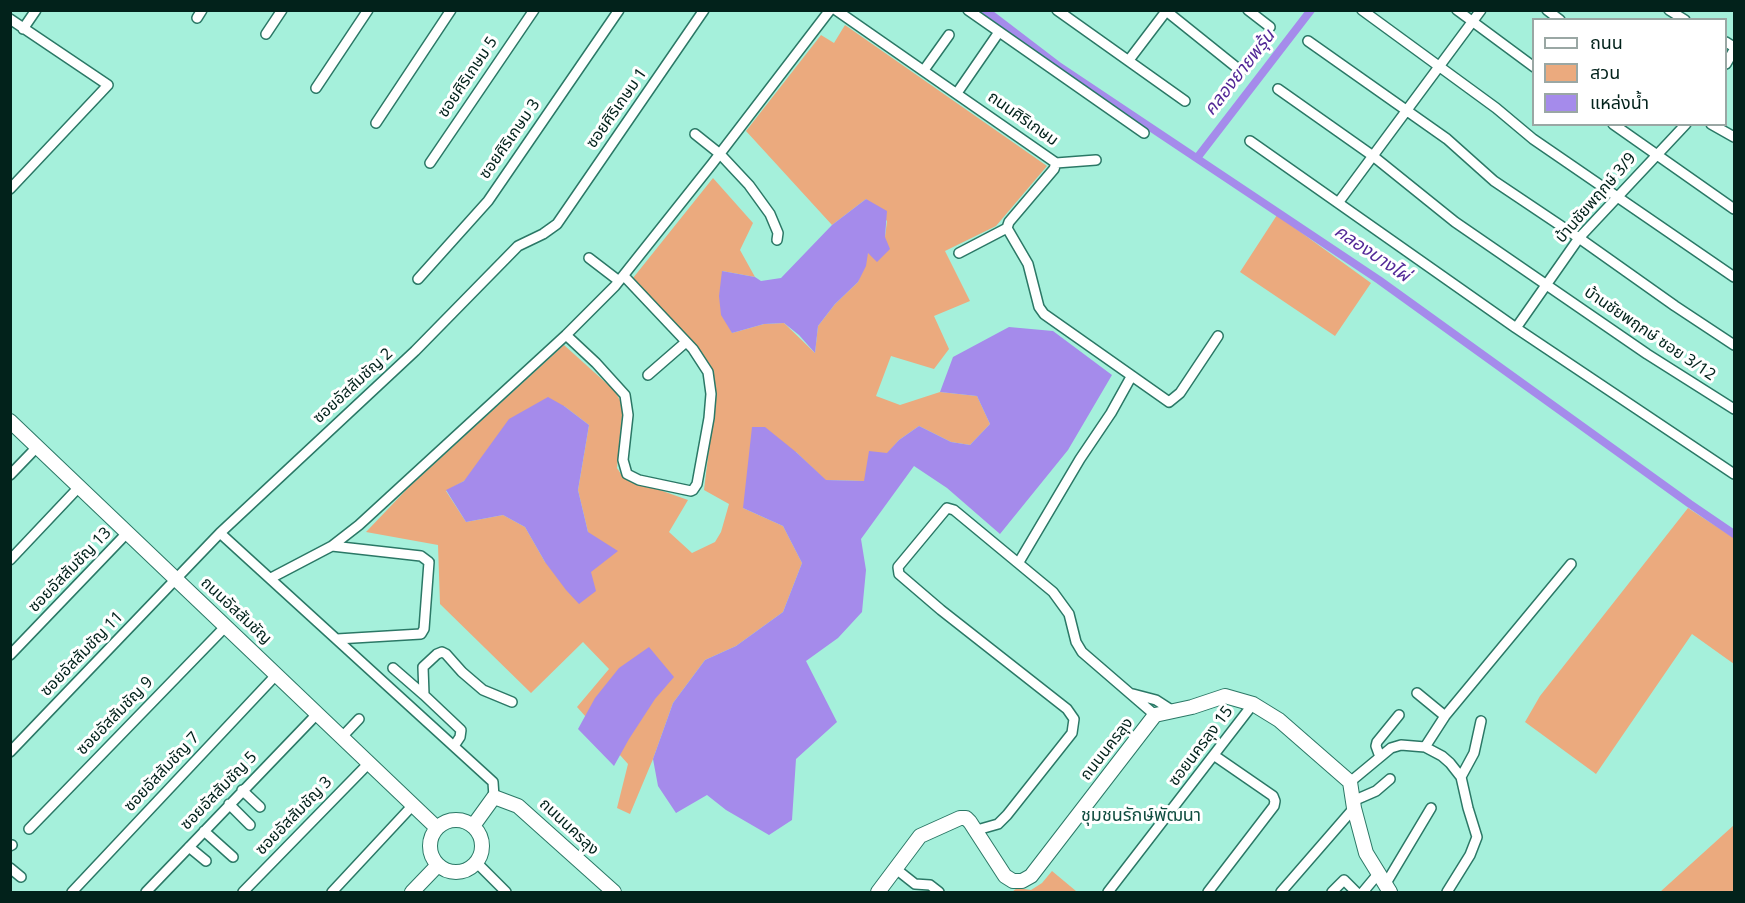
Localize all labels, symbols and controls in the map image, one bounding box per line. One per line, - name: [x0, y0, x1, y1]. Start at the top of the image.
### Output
- legend: [1532, 18, 1727, 126]
- water label: คลองยายพรุ้น: [1201, 27, 1281, 121]
- text: ถนน: [1590, 30, 1623, 57]
- street label: ซอยศิริเกษม 5: [435, 34, 503, 122]
- text: สวน: [1590, 60, 1620, 87]
- street label: ซอยศิริเกษม 1: [583, 65, 653, 153]
- street label: ถนนศิริเกษม: [983, 89, 1061, 151]
- text: แหล่งน้ำ: [1590, 90, 1649, 117]
- street label: ซอยศิริเกษม 3: [476, 96, 546, 184]
- street label: บ้านชัยพฤกษ์ 3/9: [1553, 150, 1641, 248]
- water label: คลองบางไผ่: [1329, 222, 1413, 288]
- street label: บ้านชัยพฤกษ์ ซอย 3/12: [1580, 284, 1718, 386]
- street label: ซอยอัสสัมชัญ 2: [310, 345, 398, 429]
- street label: ซอยอัสสัมชัญ 13: [26, 525, 116, 617]
- street label: ถนนอัสสัมชัญ: [196, 574, 274, 650]
- street label: ซอยอัสสัมชัญ 11: [38, 609, 128, 701]
- street label: ซอยอัสสัมชัญ 9: [74, 674, 158, 760]
- street label: ซอยนครลุง 15: [1166, 703, 1238, 791]
- street label: ถนนนครลุง: [1078, 715, 1138, 785]
- street label: ซอยอัสสัมชัญ 7: [121, 729, 205, 817]
- street label: ซอยอัสสัมชัญ 5: [178, 749, 262, 835]
- street label: ซอยอัสสัมชัญ 3: [253, 774, 337, 860]
- street label: ถนนนครลุง: [534, 796, 602, 860]
- district label: ชุมชนรักษ์พัฒนา: [1081, 806, 1201, 828]

